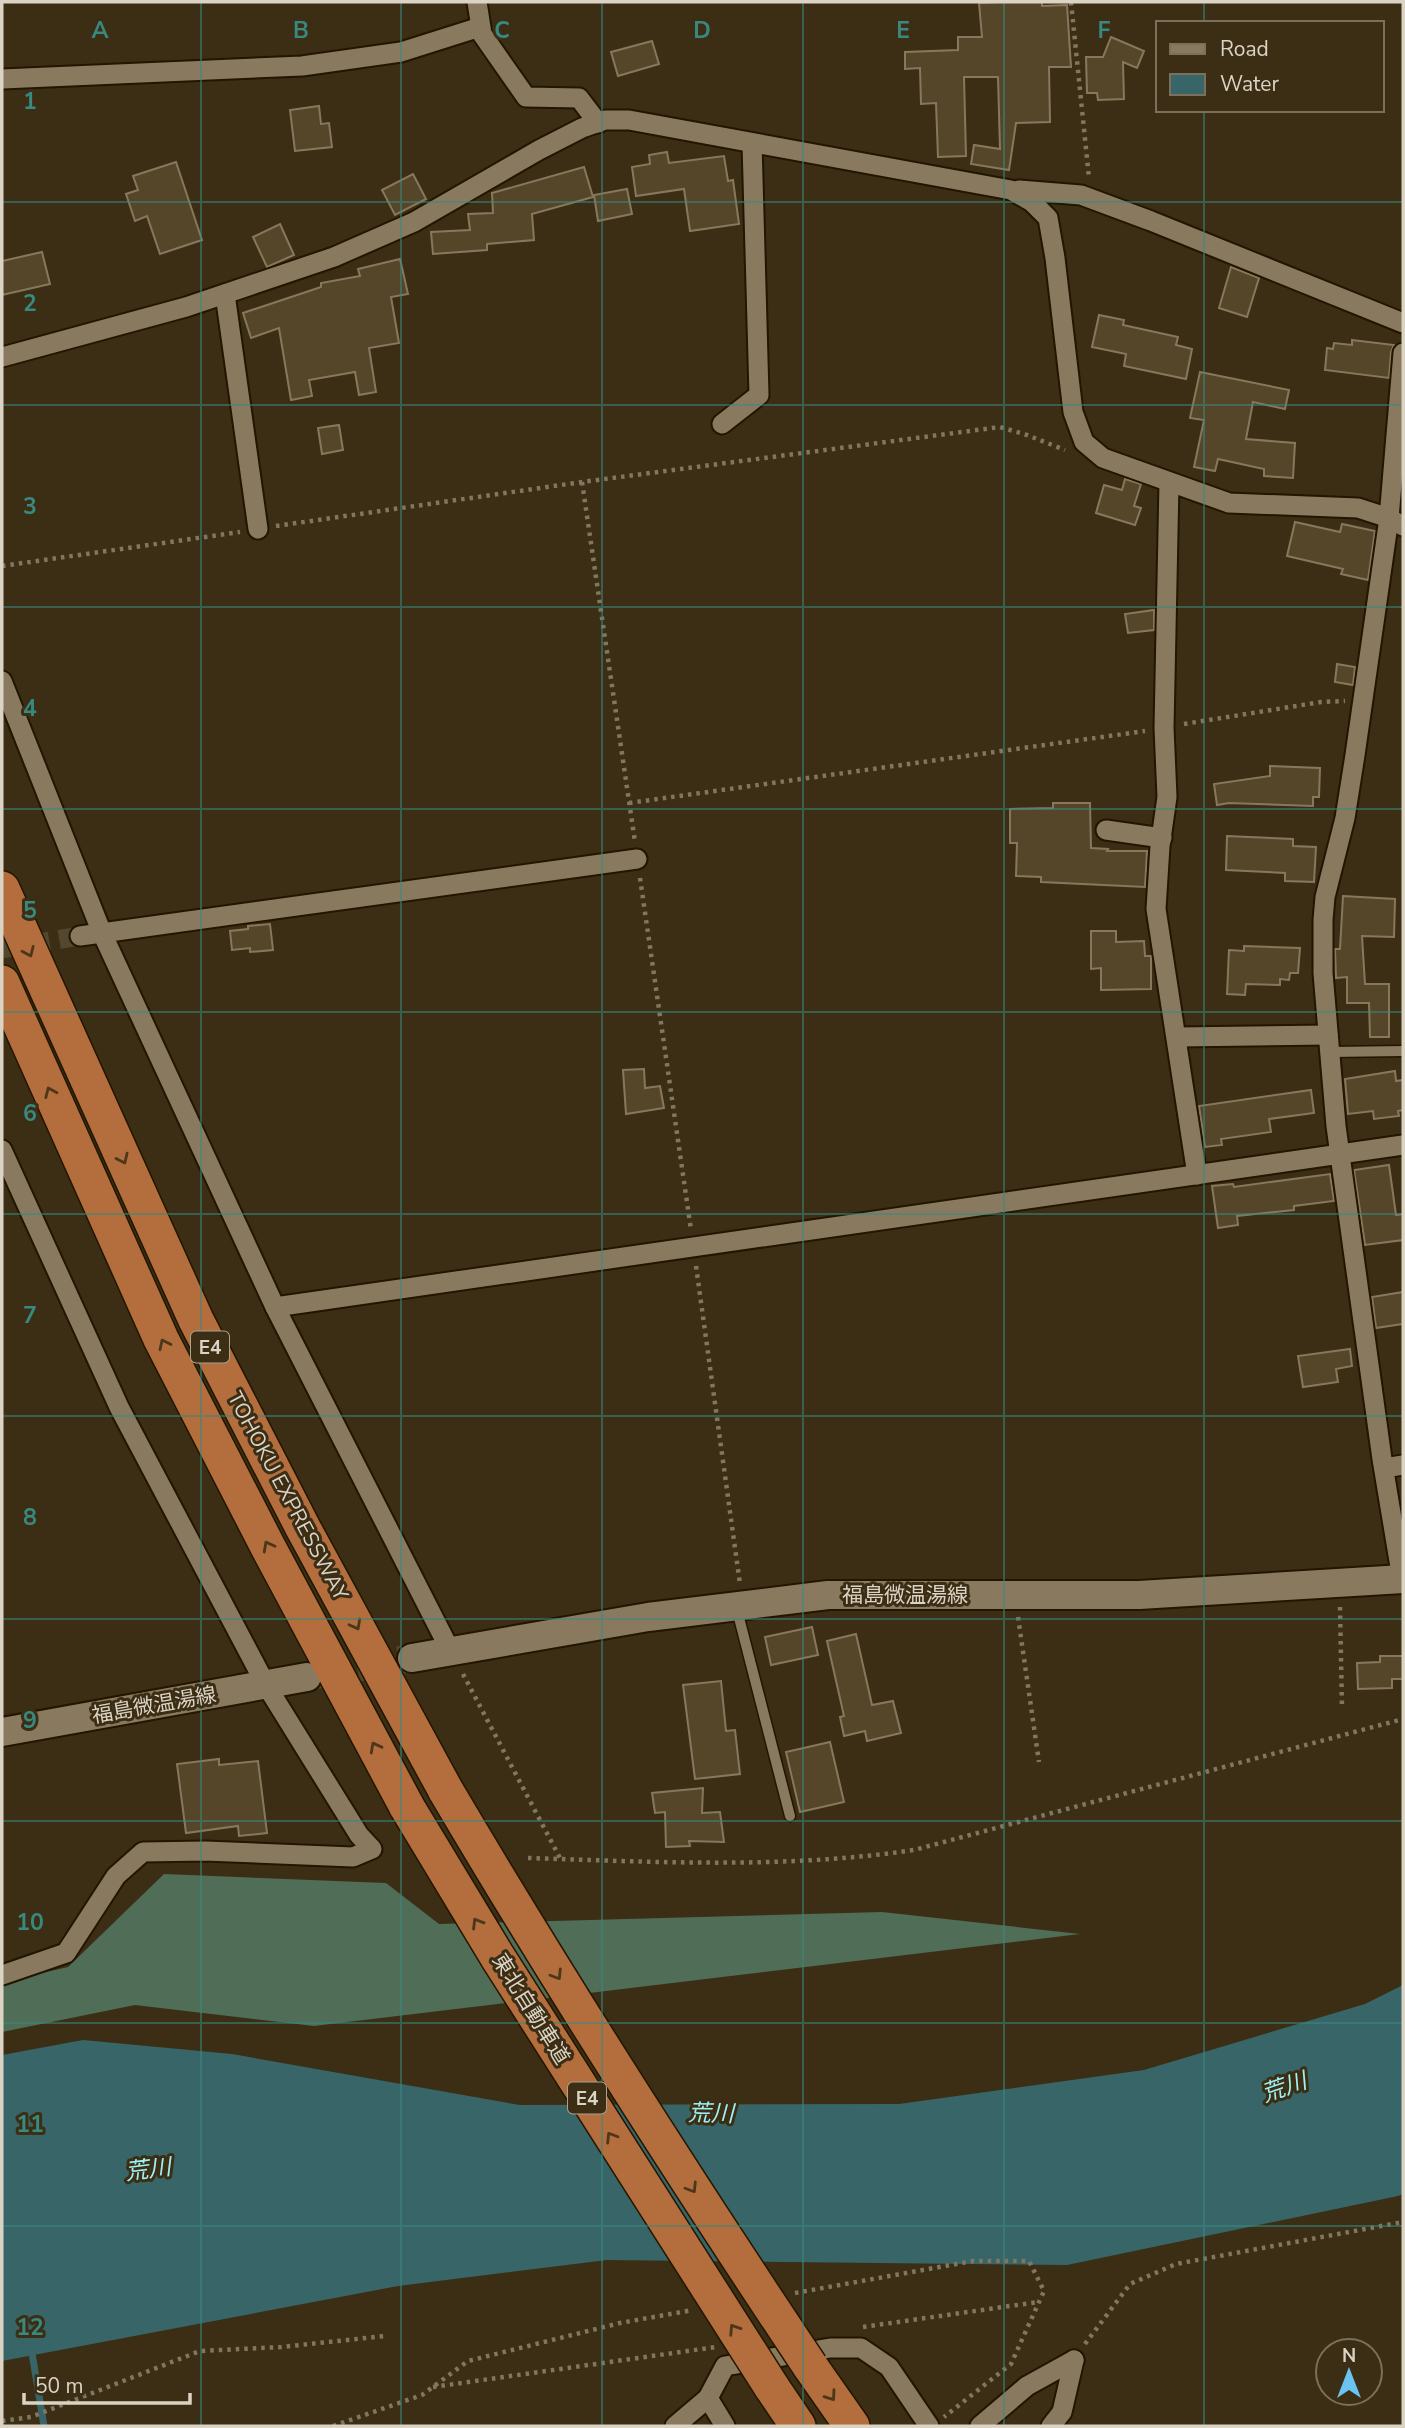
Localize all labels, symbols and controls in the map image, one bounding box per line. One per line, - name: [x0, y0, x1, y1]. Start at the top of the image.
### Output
- text: A: [91, 15, 109, 46]
- text: B: [293, 15, 309, 46]
- text: C: [494, 15, 510, 46]
- text: D: [693, 15, 711, 46]
- text: E: [896, 15, 910, 46]
- text: F: [1098, 15, 1111, 46]
- legend: [1156, 21, 1384, 112]
- text: Road: [1220, 35, 1269, 63]
- text: Water: [1220, 70, 1279, 98]
- text: 1: [23, 86, 37, 117]
- text: 2: [23, 288, 37, 319]
- text: 3: [23, 491, 37, 522]
- text: 4: [23, 693, 37, 724]
- text: 5: [23, 895, 37, 926]
- one-way arrow: [21, 945, 35, 957]
- one-way arrow: [44, 1087, 58, 1100]
- text: 6: [23, 1098, 37, 1129]
- one-way arrow: [114, 1152, 128, 1164]
- text: 7: [23, 1300, 37, 1331]
- road number: E4: [191, 1331, 229, 1362]
- one-way arrow: [159, 1339, 173, 1351]
- street label: TOHOKU EXPRESSWAY: [221, 1387, 355, 1606]
- text: 8: [23, 1502, 37, 1533]
- one-way arrow: [263, 1541, 276, 1554]
- street label: 福島微温湯線: [842, 1581, 968, 1609]
- one-way arrow: [348, 1618, 361, 1631]
- street label: 福島微温湯線: [90, 1680, 218, 1730]
- text: 9: [23, 1705, 37, 1736]
- one-way arrow: [370, 1742, 383, 1754]
- text: 10: [16, 1907, 44, 1938]
- one-way arrow: [473, 1918, 486, 1931]
- street label: 東北自動車道: [486, 1948, 576, 2070]
- one-way arrow: [548, 1967, 561, 1980]
- water label: 荒川: [1257, 2064, 1314, 2110]
- road number: E4: [568, 2082, 606, 2114]
- water label: 荒川: [688, 2098, 737, 2129]
- text: 11: [16, 2109, 44, 2140]
- one-way arrow: [607, 2131, 620, 2144]
- water label: 荒川: [123, 2151, 176, 2188]
- one-way arrow: [683, 2180, 696, 2193]
- text: 12: [16, 2312, 44, 2343]
- one-way arrow: [729, 2323, 742, 2336]
- north arrow: [1314, 2337, 1384, 2407]
- text: N: [1342, 2343, 1356, 2369]
- scale bar: [24, 2362, 191, 2406]
- text: 50 m: [35, 2372, 84, 2400]
- one-way arrow: [823, 2388, 835, 2401]

